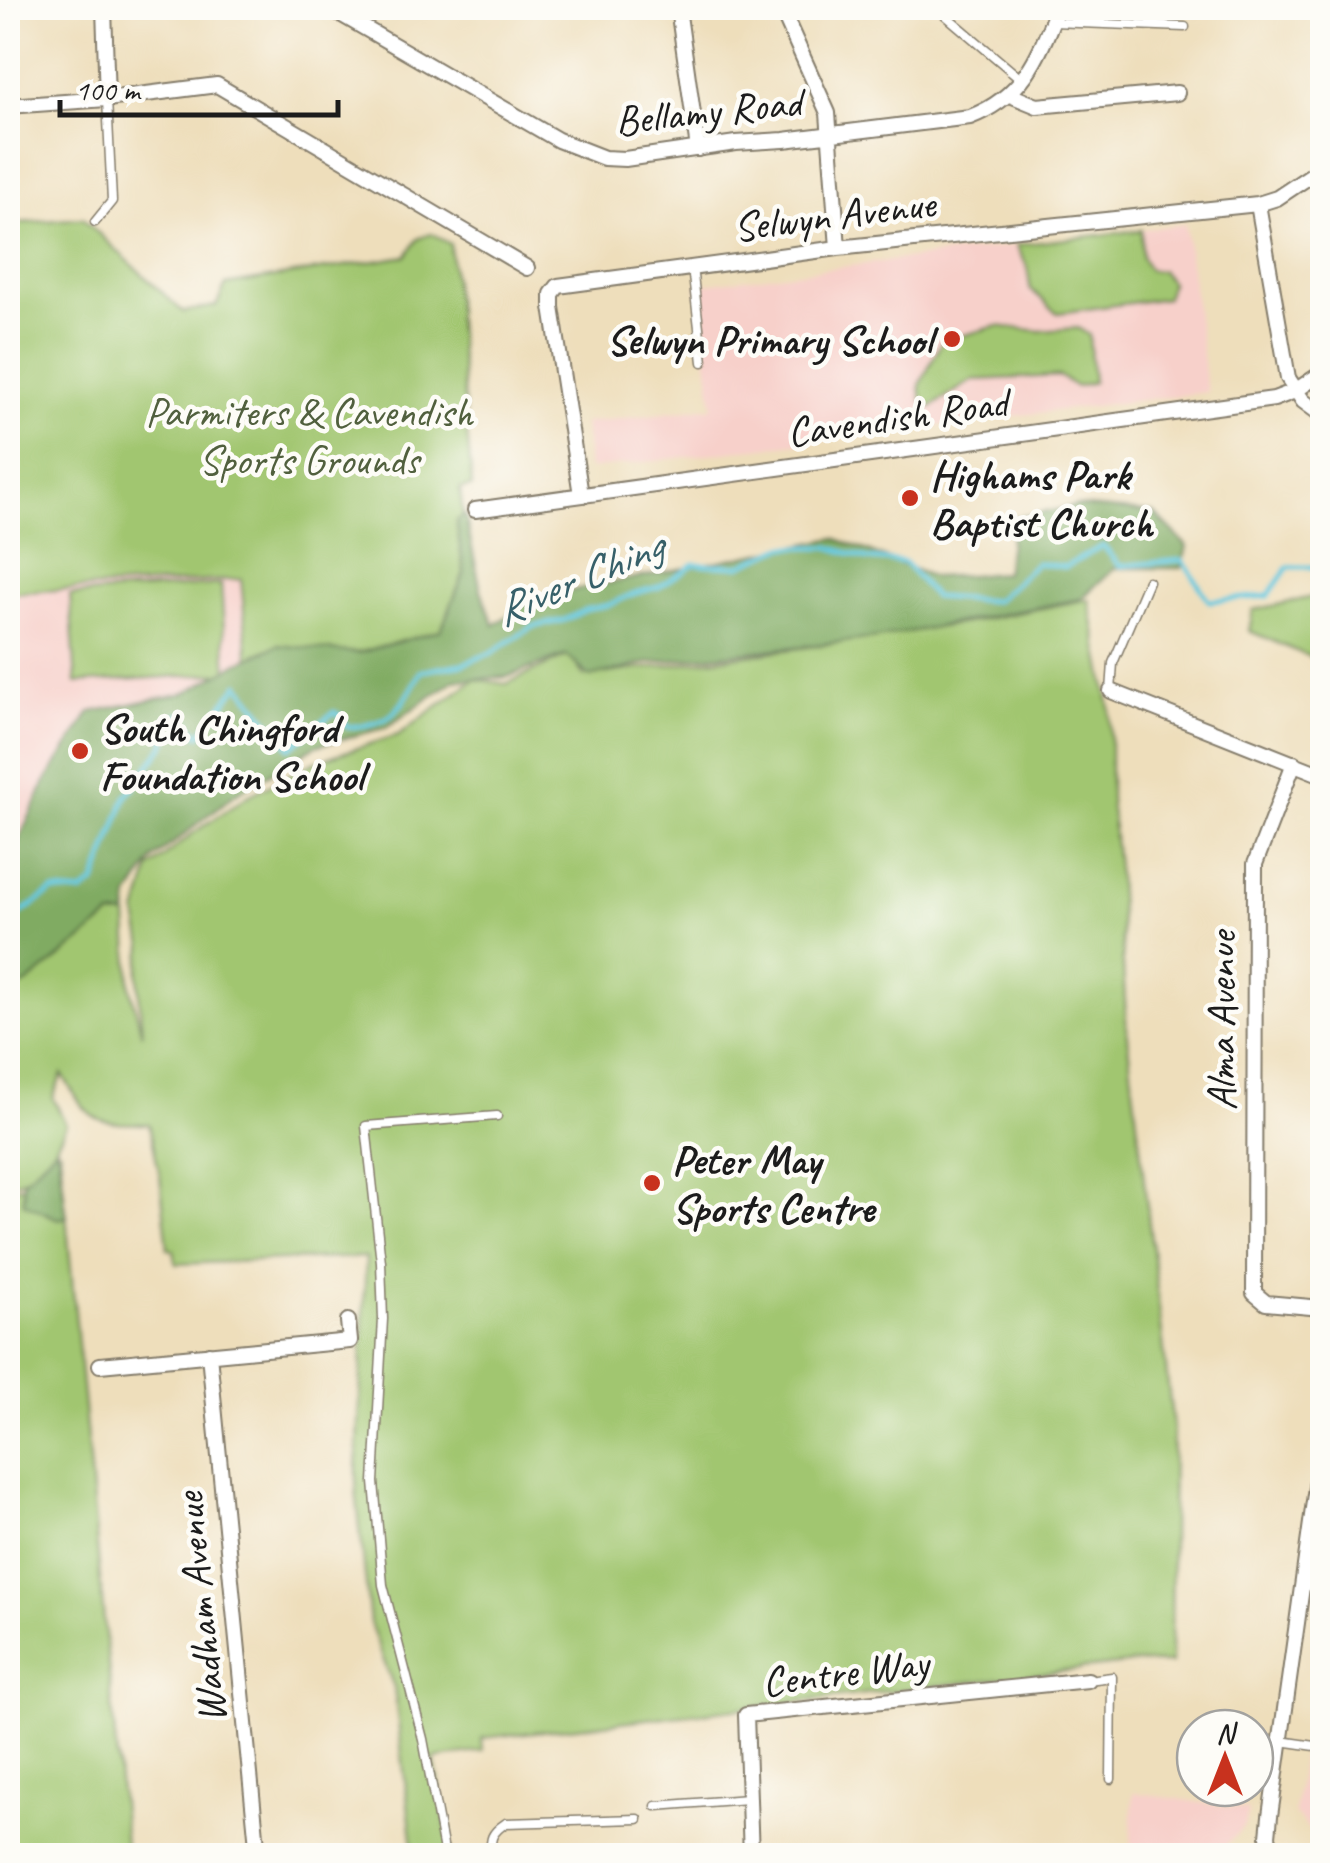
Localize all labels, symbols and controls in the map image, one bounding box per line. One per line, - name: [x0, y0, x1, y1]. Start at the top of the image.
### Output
- scale bar: [60, 55, 338, 117]
- text: 100 m: [75, 71, 142, 109]
- street label: Bellamy Road: [613, 75, 810, 148]
- street label: Selwyn Avenue: [730, 177, 940, 254]
- place label: Selwyn Primary School: [606, 314, 940, 367]
- marker: Selwyn Primary School: [941, 328, 963, 350]
- street label: Cavendish Road: [784, 375, 1016, 459]
- park label: Parmiters & Cavendish Sports Grounds: [145, 386, 475, 487]
- place label: Highams Park Baptist Church: [930, 449, 1154, 550]
- marker: Highams Park Baptist Church: [899, 487, 921, 509]
- water label: River Ching: [486, 515, 677, 639]
- place label: South Chingford Foundation School: [100, 702, 372, 803]
- marker: South Chingford Foundation School: [69, 740, 91, 762]
- street label: Alma Avenue: [1195, 928, 1248, 1111]
- place label: Peter May Sports Centre: [672, 1134, 877, 1235]
- marker: Peter May Sports Centre: [641, 1172, 663, 1194]
- street label: Wadham Avenue: [162, 1488, 239, 1726]
- street label: Centre Way: [759, 1636, 935, 1709]
- north arrow: [1175, 1708, 1275, 1808]
- text: N: [1216, 1716, 1238, 1751]

